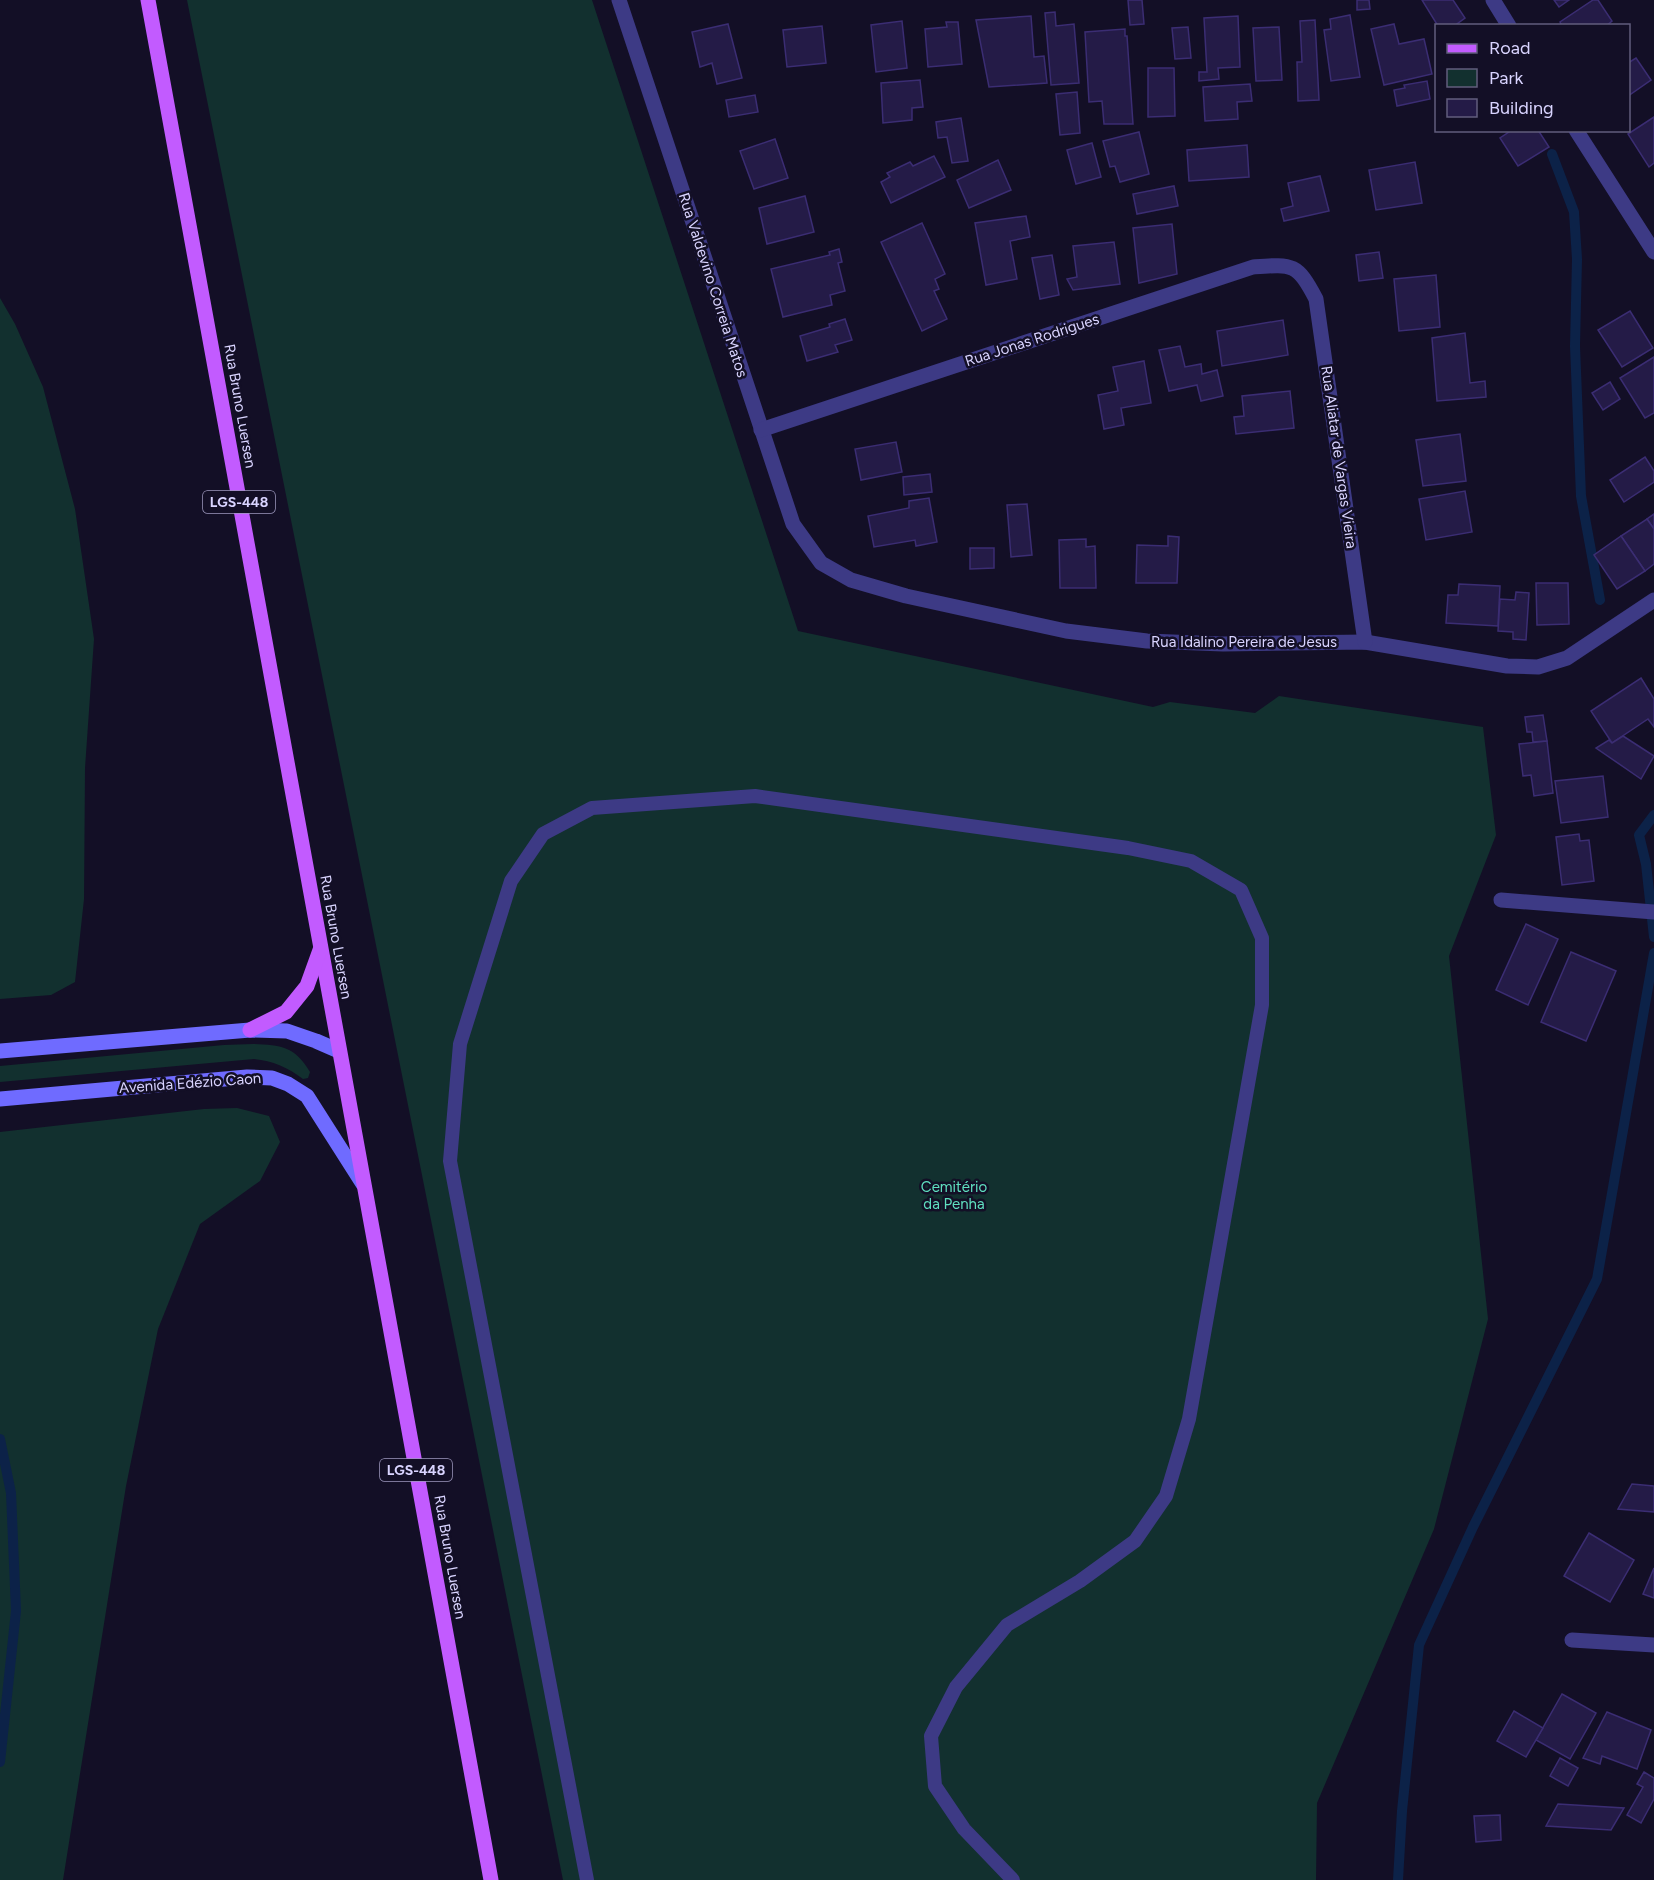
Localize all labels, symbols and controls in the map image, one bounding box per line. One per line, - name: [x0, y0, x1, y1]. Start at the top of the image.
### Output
- legend: [1435, 24, 1630, 132]
- text: Road: [1489, 37, 1530, 59]
- text: Park: [1489, 67, 1524, 89]
- text: Building: [1489, 97, 1554, 119]
- street label: Rua Valdevino Correia Matos: [675, 190, 751, 380]
- street label: Rua Jonas Rodrigues: [963, 310, 1101, 370]
- street label: Rua Bruno Luersen: [220, 343, 260, 469]
- street label: Rua Aliatar de Vargas Vieira: [1317, 364, 1361, 550]
- road number: LGS-448: [203, 491, 275, 513]
- street label: Rua Idalino Pereira de Jesus: [1151, 633, 1337, 651]
- street label: Rua Bruno Luersen: [316, 874, 356, 1000]
- street label: Avenida Edézio Caon: [118, 1069, 262, 1097]
- park label: Cemitério da Penha: [921, 1178, 987, 1213]
- road number: LGS-448: [380, 1459, 452, 1481]
- street label: Rua Bruno Luersen: [430, 1494, 470, 1620]

